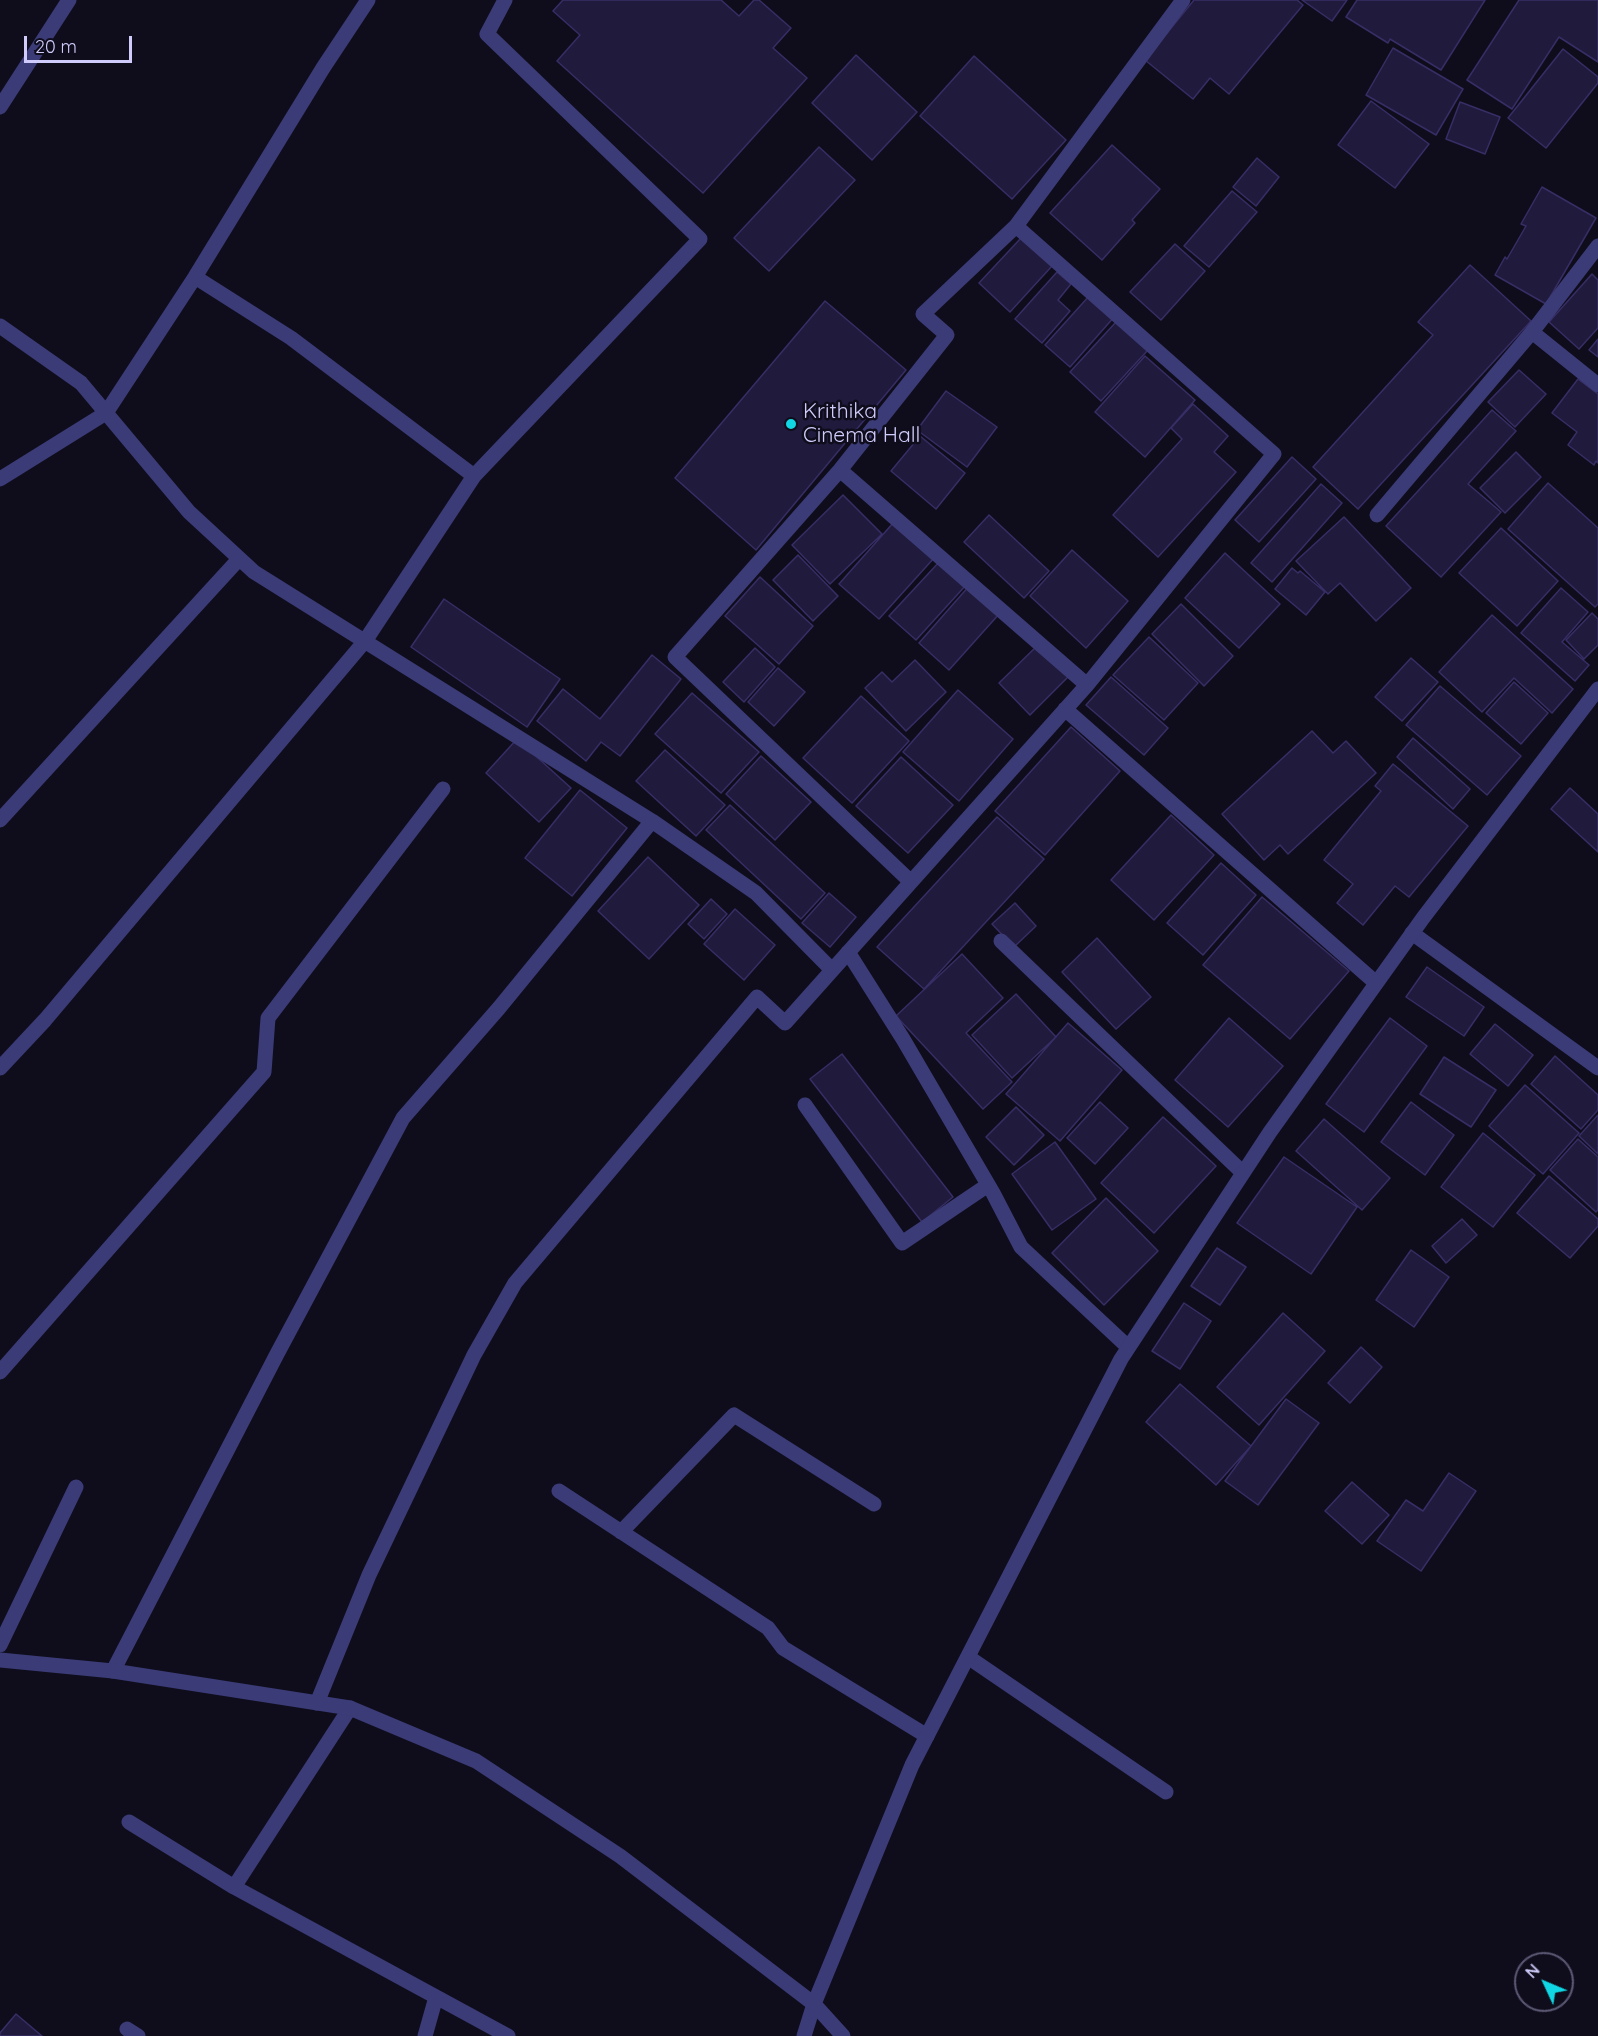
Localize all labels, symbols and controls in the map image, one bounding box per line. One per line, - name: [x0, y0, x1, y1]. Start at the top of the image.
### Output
- scale bar: [27, 24, 135, 62]
- text: 20 m: [35, 35, 77, 58]
- place label: Krithika Cinema Hall: [803, 399, 920, 449]
- marker: Krithika Cinema Hall: [784, 417, 798, 431]
- north arrow: [1514, 1952, 1574, 2012]
- text: N: [1521, 1960, 1544, 1982]

